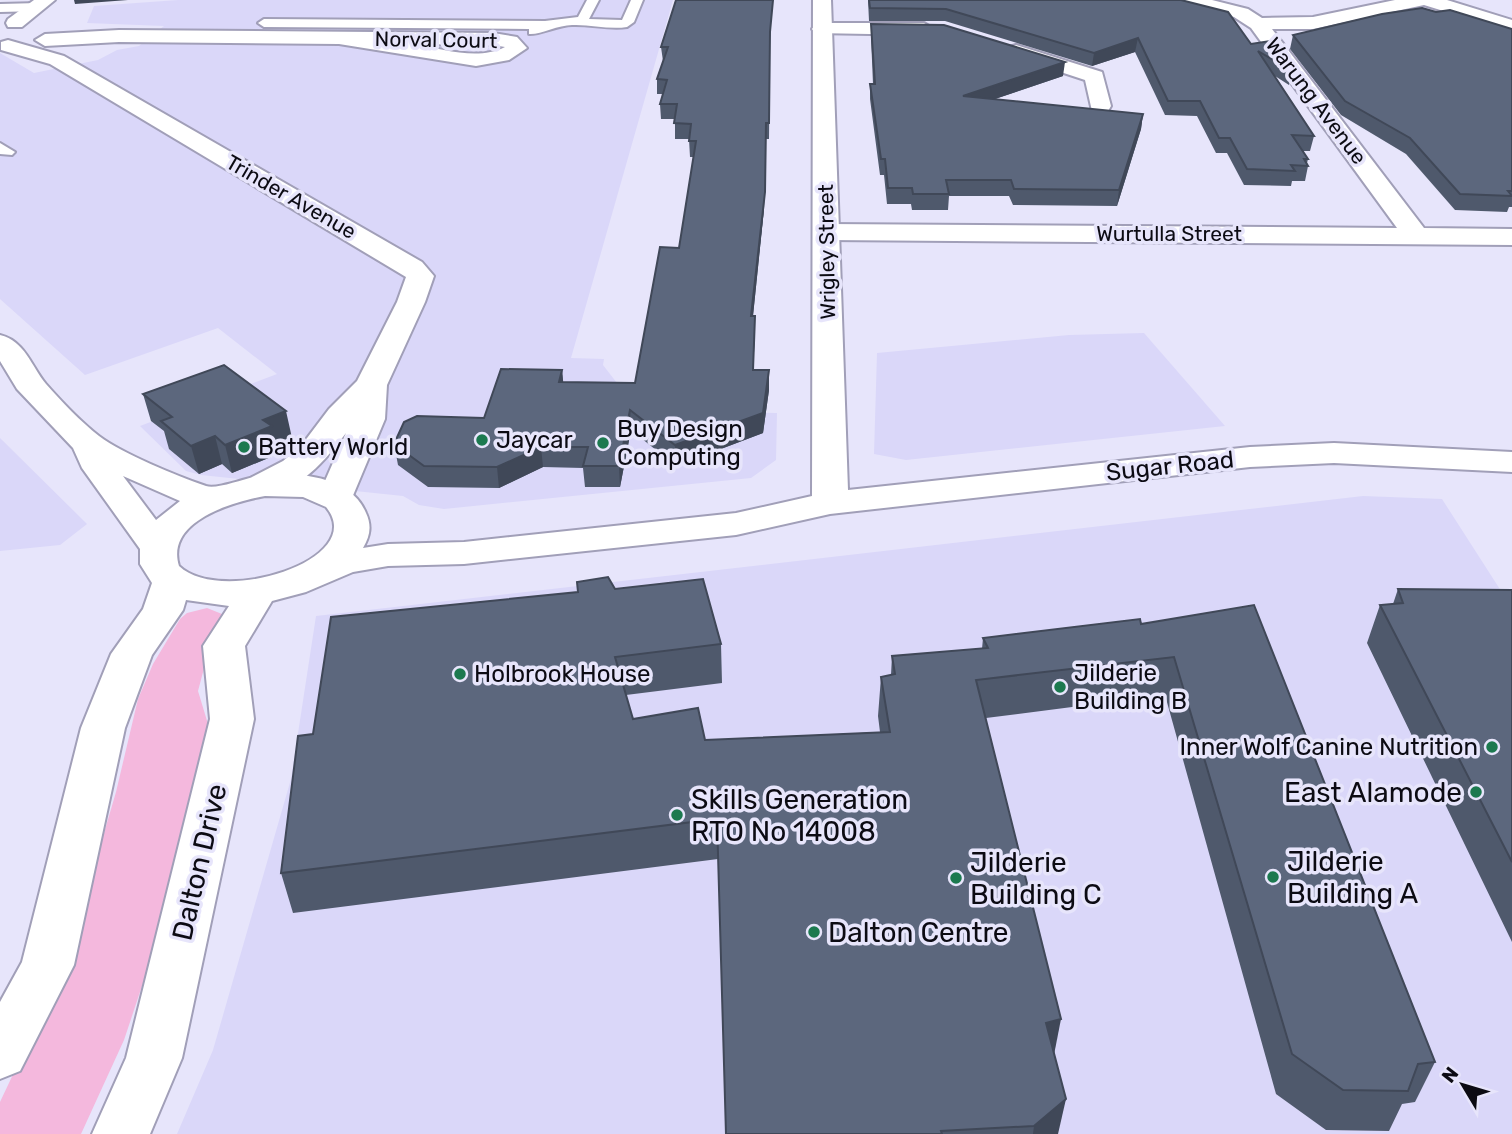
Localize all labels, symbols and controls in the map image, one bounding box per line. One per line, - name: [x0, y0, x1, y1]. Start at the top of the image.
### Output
- street label: Norval Court: [375, 26, 497, 53]
- street label: Warung Avenue: [1261, 32, 1372, 169]
- street label: Trinder Avenue: [222, 149, 361, 244]
- street label: Wrigley Street: [813, 184, 840, 320]
- street label: Wurtulla Street: [1096, 221, 1242, 246]
- place label: Buy Design Computing: [617, 415, 743, 471]
- place label: Jaycar: [496, 426, 573, 454]
- marker: Jaycar: [474, 432, 490, 448]
- place label: Battery World: [258, 433, 408, 461]
- marker: Buy Design Computing: [595, 435, 611, 451]
- marker: Battery World: [236, 439, 252, 455]
- street label: Sugar Road: [1105, 445, 1235, 487]
- place label: Jilderie Building B: [1074, 659, 1187, 715]
- place label: Holbrook House: [474, 660, 651, 688]
- marker: Holbrook House: [452, 666, 468, 682]
- marker: Jilderie Building B: [1052, 679, 1068, 695]
- place label: Inner Wolf Canine Nutrition: [1180, 733, 1478, 761]
- marker: Inner Wolf Canine Nutrition: [1484, 739, 1500, 755]
- place label: East Alamode: [1284, 776, 1462, 809]
- street label: Dalton Drive: [165, 781, 234, 944]
- place label: Skills Generation RTO No 14008: [691, 783, 908, 848]
- marker: East Alamode: [1468, 784, 1484, 800]
- marker: Skills Generation RTO No 14008: [669, 807, 685, 823]
- place label: Jilderie Building A: [1287, 845, 1418, 910]
- place label: Jilderie Building C: [970, 846, 1102, 911]
- marker: Jilderie Building A: [1265, 869, 1281, 885]
- marker: Jilderie Building C: [948, 870, 964, 886]
- place label: Dalton Centre: [828, 916, 1009, 949]
- marker: Dalton Centre: [806, 924, 822, 940]
- north arrow: [1428, 1050, 1498, 1120]
- text: N: [1437, 1062, 1463, 1087]

